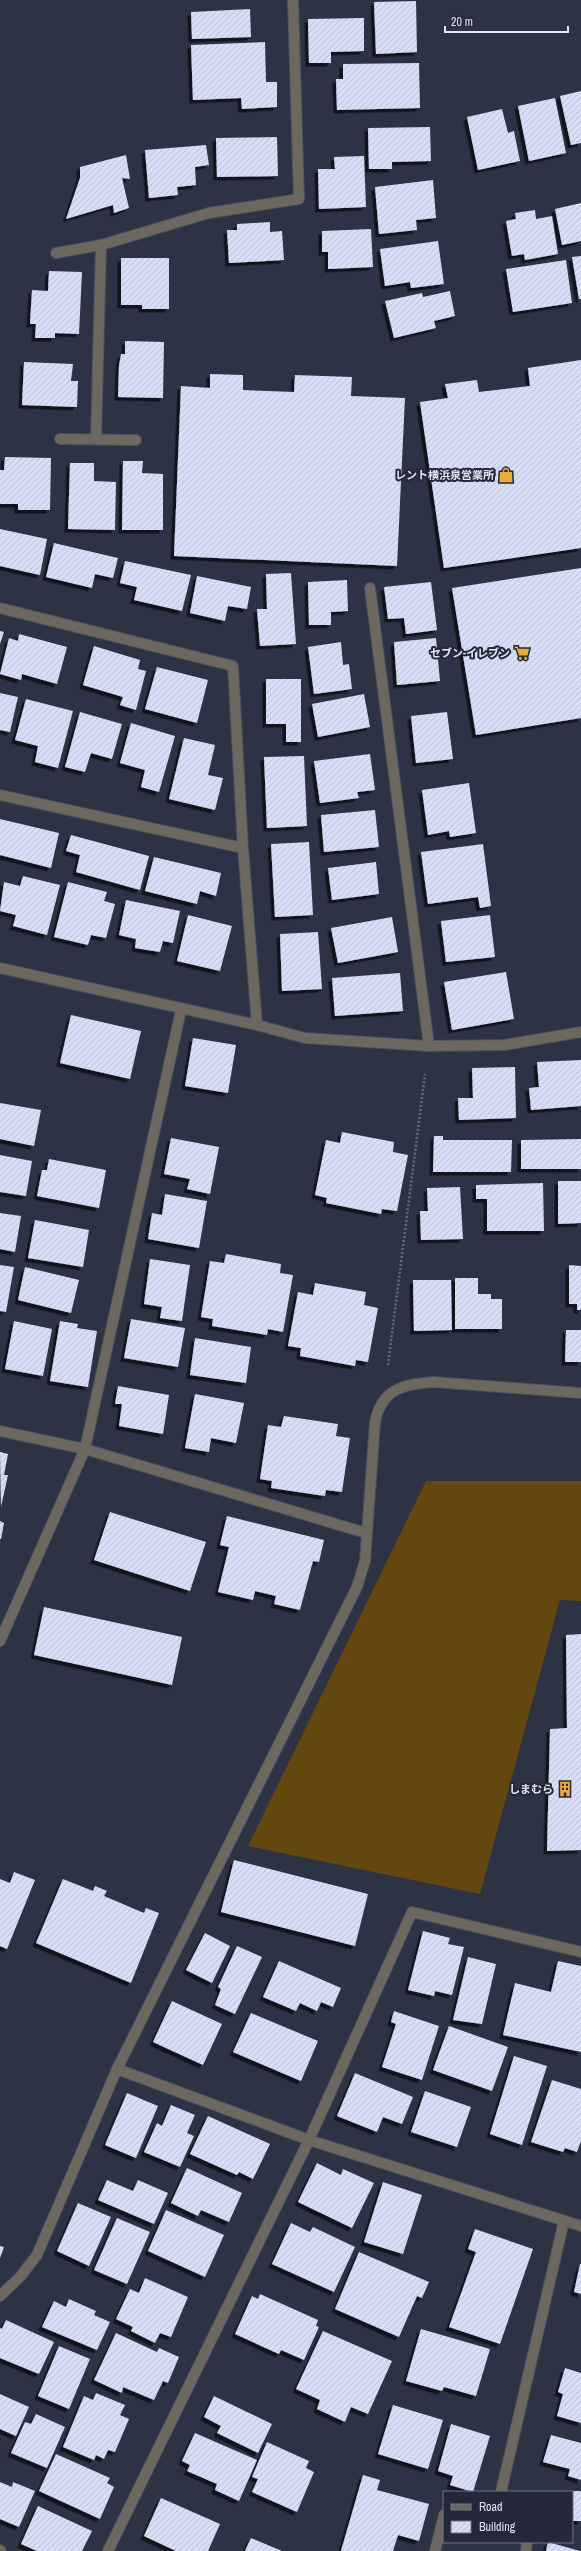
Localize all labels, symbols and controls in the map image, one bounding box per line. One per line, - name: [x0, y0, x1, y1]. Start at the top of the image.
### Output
- scale bar: [445, 8, 568, 34]
- text: 20 m: [451, 14, 473, 30]
- shop icon: レント横浜泉営業所: [497, 466, 515, 484]
- place label: レント横浜泉営業所: [395, 468, 494, 482]
- supermarket icon: セブン-イレブン: [513, 644, 531, 662]
- place label: セブン-イレブン: [430, 646, 510, 660]
- building icon: しまむら: [556, 1780, 574, 1798]
- place label: しまむら: [509, 1782, 553, 1796]
- legend: [443, 2491, 573, 2543]
- text: Road: [479, 2499, 503, 2515]
- text: Building: [479, 2519, 516, 2535]

